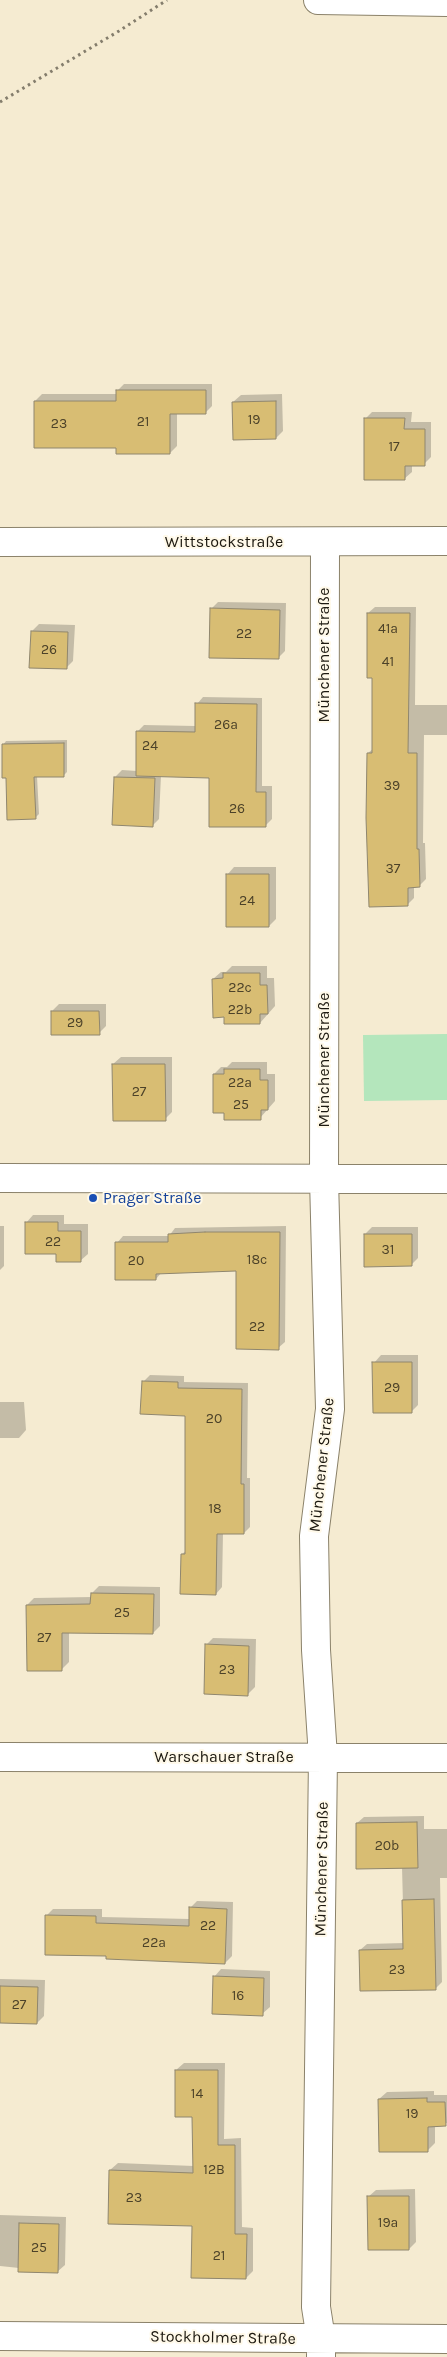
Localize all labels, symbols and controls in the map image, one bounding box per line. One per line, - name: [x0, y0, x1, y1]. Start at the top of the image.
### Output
- house number: 19: [248, 412, 260, 428]
- house number: 21: [137, 414, 149, 430]
- house number: 23: [51, 416, 67, 432]
- house number: 17: [388, 439, 400, 455]
- street label: Wittstockstraße: [165, 532, 283, 552]
- street label: Münchener Straße: [314, 588, 334, 722]
- house number: 41a: [378, 621, 398, 637]
- house number: 22: [236, 626, 252, 642]
- house number: 26: [41, 642, 57, 658]
- house number: 41: [382, 654, 394, 670]
- house number: 26a: [214, 717, 238, 733]
- house number: 24: [142, 738, 158, 754]
- house number: 39: [384, 778, 400, 794]
- house number: 26: [229, 801, 245, 817]
- house number: 37: [386, 861, 400, 877]
- house number: 24: [239, 893, 255, 909]
- house number: 22c: [228, 980, 252, 996]
- street label: Münchener Straße: [314, 993, 334, 1127]
- house number: 22b: [228, 1002, 252, 1018]
- house number: 29: [67, 1015, 83, 1031]
- house number: 22a: [228, 1075, 252, 1091]
- house number: 27: [132, 1084, 146, 1100]
- house number: 25: [233, 1097, 249, 1113]
- place label: Prager Straße: [103, 1188, 202, 1208]
- marker: Prager Straße: [87, 1192, 99, 1204]
- house number: 22: [45, 1234, 61, 1250]
- house number: 31: [382, 1242, 394, 1258]
- house number: 18c: [247, 1252, 267, 1268]
- house number: 20: [128, 1253, 144, 1269]
- house number: 22: [249, 1319, 265, 1335]
- house number: 29: [384, 1380, 400, 1396]
- street label: Münchener Straße: [305, 1397, 339, 1533]
- house number: 20: [206, 1411, 222, 1427]
- house number: 18: [208, 1501, 222, 1517]
- house number: 25: [114, 1605, 130, 1621]
- house number: 27: [37, 1630, 51, 1646]
- house number: 23: [219, 1662, 235, 1678]
- street label: Warschauer Straße: [154, 1747, 294, 1767]
- street label: Münchener Straße: [311, 1801, 333, 1937]
- house number: 20b: [375, 1838, 399, 1854]
- house number: 22: [200, 1918, 216, 1934]
- house number: 22a: [142, 1935, 166, 1951]
- house number: 23: [389, 1962, 405, 1978]
- house number: 16: [232, 1988, 244, 2004]
- house number: 27: [12, 1997, 26, 2013]
- house number: 14: [191, 2086, 203, 2102]
- house number: 19: [406, 2106, 418, 2122]
- house number: 12B: [203, 2162, 225, 2178]
- house number: 23: [126, 2190, 142, 2206]
- house number: 19a: [378, 2215, 398, 2231]
- house number: 25: [31, 2240, 47, 2256]
- house number: 21: [213, 2248, 225, 2264]
- street label: Stockholmer Straße: [150, 2327, 296, 2349]

